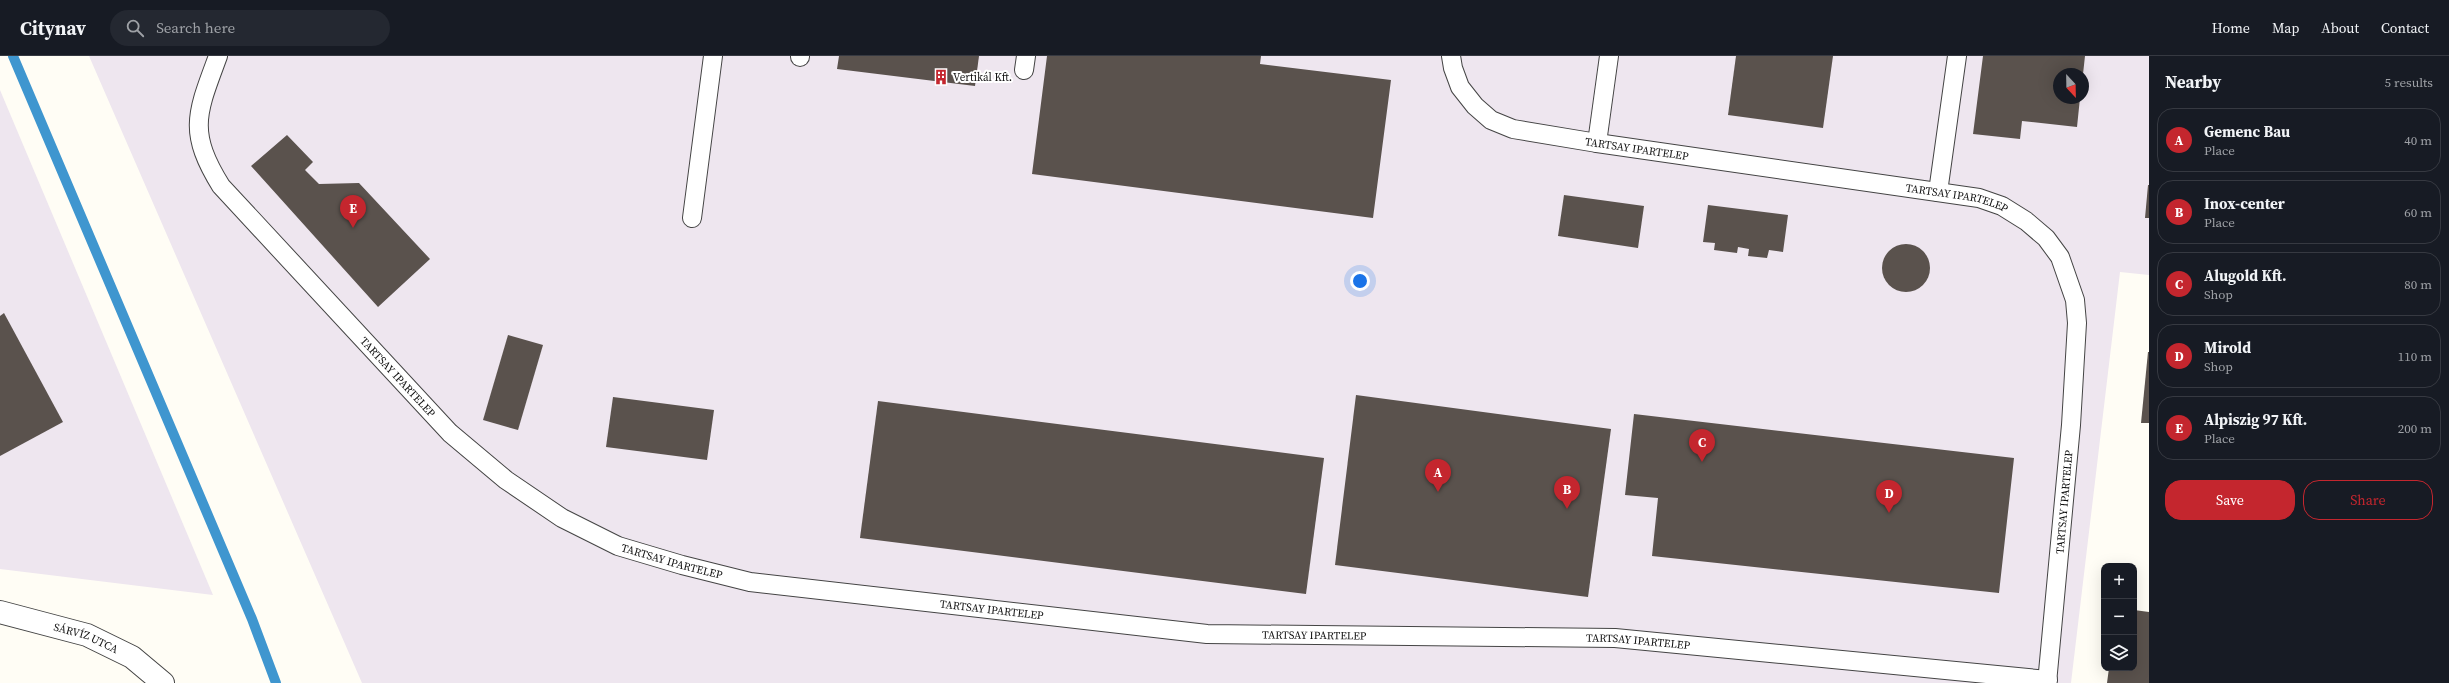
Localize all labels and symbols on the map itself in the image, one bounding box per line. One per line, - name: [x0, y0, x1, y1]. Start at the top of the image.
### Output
- building icon: Vertikál Kft.: [932, 68, 950, 86]
- north arrow: [2053, 68, 2089, 104]
- place label: Vertikál Kft.: [953, 70, 1012, 85]
- street label: TARTSAY IPARTELEP: [1584, 134, 1690, 164]
- street label: TARTSAY IPARTELEP: [1905, 181, 2011, 216]
- pin: E: [340, 195, 366, 228]
- your location: [1350, 271, 1370, 291]
- street label: TARTSAY IPARTELEP: [357, 334, 439, 421]
- pin: C: [1689, 429, 1715, 462]
- street label: TARTSAY IPARTELEP: [2052, 449, 2077, 555]
- pin: A: [1425, 459, 1451, 492]
- pin: B: [1554, 476, 1580, 509]
- pin: D: [1876, 480, 1902, 513]
- street label: TARTSAY IPARTELEP: [619, 540, 724, 583]
- street label: TARTSAY IPARTELEP: [939, 597, 1045, 623]
- street label: SÁRVÍZ UTCA: [52, 620, 121, 657]
- street label: TARTSAY IPARTELEP: [1262, 628, 1367, 644]
- street label: TARTSAY IPARTELEP: [1586, 631, 1691, 653]

